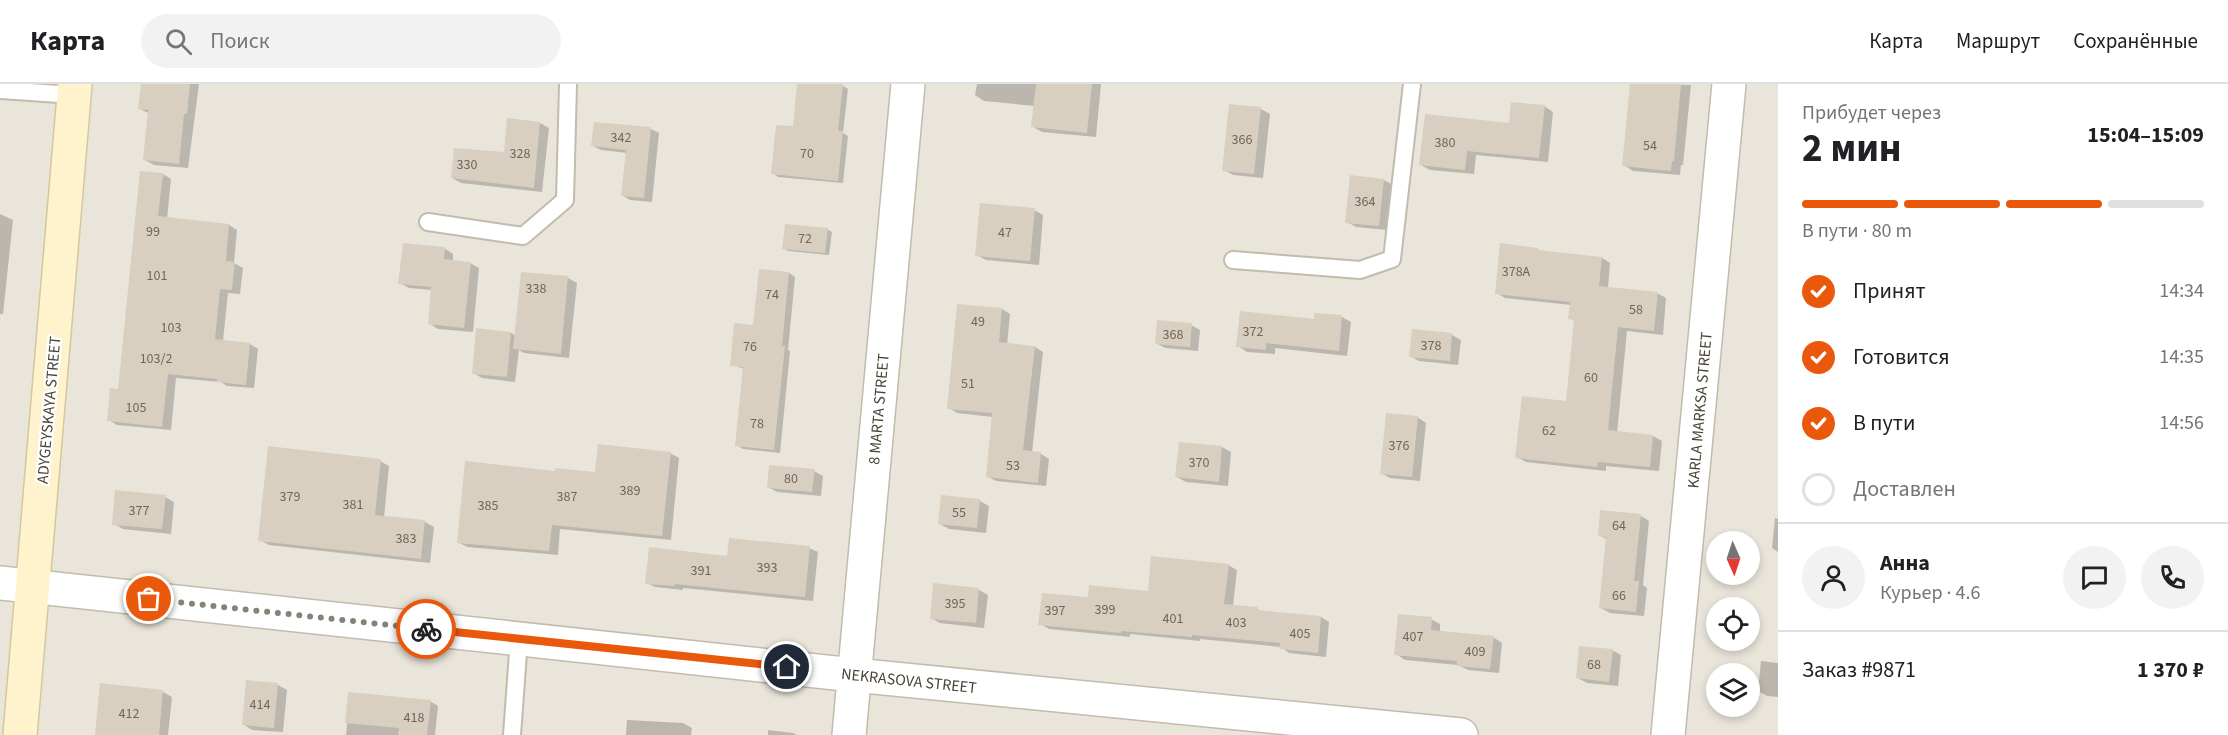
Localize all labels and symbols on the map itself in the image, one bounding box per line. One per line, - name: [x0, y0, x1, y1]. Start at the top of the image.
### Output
- house number: 342: [611, 128, 631, 148]
- house number: 366: [1232, 130, 1252, 150]
- house number: 380: [1435, 133, 1455, 153]
- house number: 54: [1643, 136, 1657, 156]
- house number: 328: [510, 144, 530, 164]
- house number: 70: [800, 144, 814, 164]
- house number: 330: [457, 155, 477, 175]
- house number: 364: [1355, 192, 1375, 212]
- house number: 99: [146, 222, 160, 242]
- house number: 47: [998, 223, 1012, 243]
- house number: 72: [798, 229, 812, 249]
- house number: 378А: [1502, 262, 1531, 282]
- house number: 101: [147, 266, 167, 286]
- house number: 338: [526, 279, 546, 299]
- house number: 74: [765, 285, 779, 305]
- house number: 58: [1629, 300, 1643, 320]
- house number: 49: [971, 312, 985, 332]
- house number: 103: [161, 318, 181, 338]
- house number: 372: [1243, 322, 1263, 342]
- house number: 368: [1163, 325, 1183, 345]
- street label: KARLA MARKSA STREET: [1682, 331, 1718, 489]
- street label: ADYGEYSKAYA STREET: [32, 335, 66, 485]
- house number: 378: [1421, 336, 1441, 356]
- house number: 76: [743, 337, 757, 357]
- house number: 103/2: [140, 349, 172, 369]
- street label: 8 MARTA STREET: [863, 352, 895, 466]
- house number: 60: [1584, 368, 1598, 388]
- house number: 51: [961, 374, 975, 394]
- house number: 105: [126, 398, 146, 418]
- house number: 78: [750, 414, 764, 434]
- house number: 62: [1542, 421, 1556, 441]
- house number: 376: [1389, 436, 1409, 456]
- house number: 370: [1189, 453, 1209, 473]
- house number: 53: [1006, 456, 1020, 476]
- house number: 80: [784, 469, 798, 489]
- house number: 389: [620, 481, 640, 501]
- house number: 379: [280, 487, 300, 507]
- house number: 387: [557, 487, 577, 507]
- house number: 381: [343, 495, 363, 515]
- house number: 385: [478, 496, 498, 516]
- house number: 377: [129, 501, 149, 521]
- house number: 55: [952, 503, 966, 523]
- house number: 64: [1612, 516, 1626, 536]
- house number: 383: [396, 529, 416, 549]
- north arrow: [1706, 531, 1760, 585]
- house number: 393: [757, 558, 777, 578]
- house number: 391: [691, 561, 711, 581]
- pin: [123, 573, 174, 624]
- house number: 66: [1612, 586, 1626, 606]
- house number: 395: [945, 594, 965, 614]
- courier: [396, 599, 456, 659]
- house number: 399: [1095, 600, 1115, 620]
- house number: 397: [1045, 601, 1065, 621]
- house number: 401: [1163, 609, 1183, 629]
- house number: 403: [1226, 613, 1246, 633]
- house number: 405: [1290, 624, 1310, 644]
- house number: 407: [1403, 627, 1423, 647]
- pin: [761, 641, 812, 692]
- house number: 409: [1465, 642, 1485, 662]
- house number: 68: [1587, 655, 1601, 675]
- street label: NEKRASOVA STREET: [840, 663, 978, 699]
- house number: 414: [250, 695, 270, 715]
- house number: 412: [119, 704, 139, 724]
- house number: 418: [404, 708, 424, 728]

